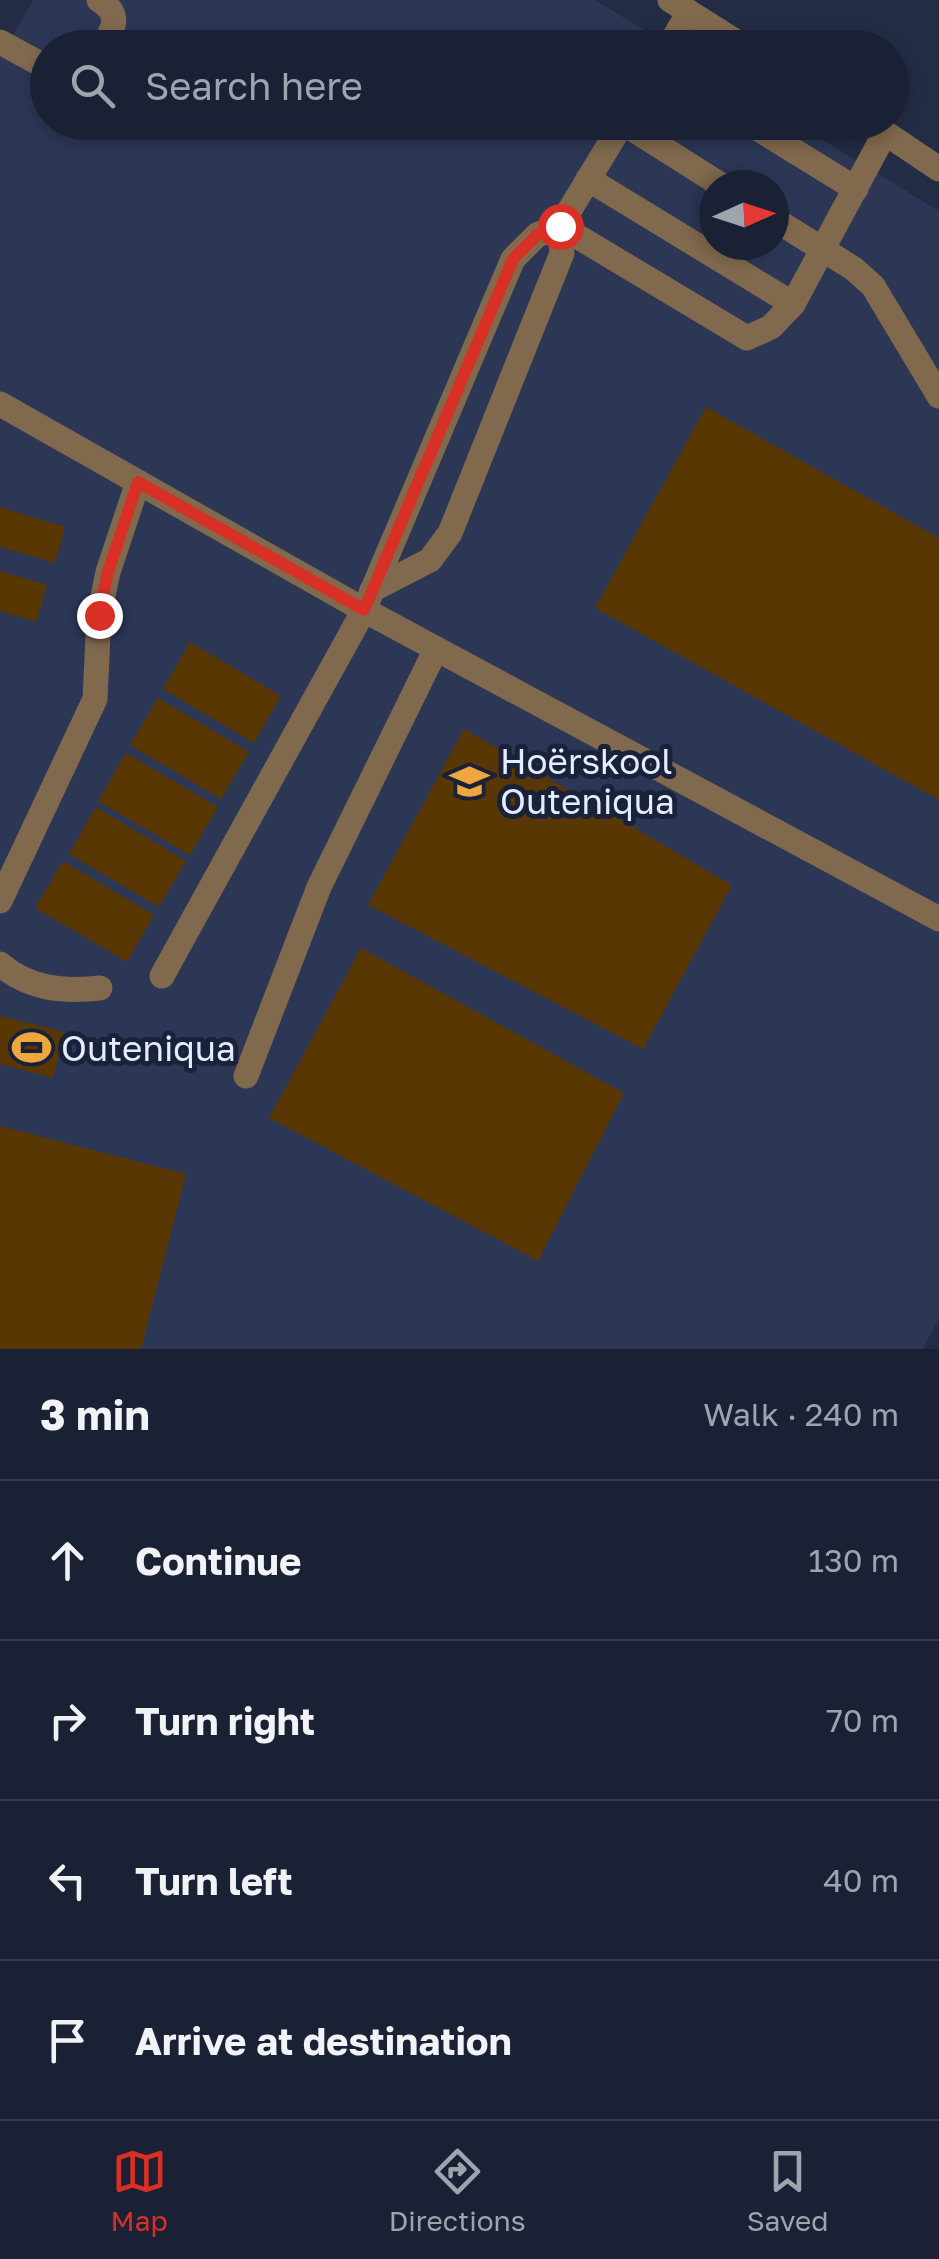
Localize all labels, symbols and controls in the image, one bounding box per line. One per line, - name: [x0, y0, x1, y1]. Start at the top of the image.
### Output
- search box: [30, 30, 909, 140]
- icon: search: [65, 58, 120, 113]
- text: Search here: [145, 63, 363, 108]
- north arrow: [699, 170, 789, 260]
- route start: [538, 204, 584, 250]
- route end: [77, 593, 123, 639]
- place label: Hoërskool Outeniqua: [500, 740, 675, 822]
- school or university icon: Hoërskool Outeniqua: [449, 760, 491, 802]
- sports icon: Outeniqua: [10, 1027, 52, 1069]
- place label: Outeniqua: [61, 1027, 236, 1069]
- text: 3 min: [40, 1389, 150, 1439]
- text: Walk · 240 m: [703, 1395, 899, 1433]
- icon: ahead: [40, 1533, 95, 1588]
- text: Continue: [135, 1538, 301, 1583]
- text: 130 m: [809, 1541, 899, 1579]
- icon: right: [40, 1693, 95, 1748]
- text: Turn right: [135, 1698, 315, 1743]
- text: 70 m: [826, 1701, 899, 1739]
- icon: left: [40, 1853, 95, 1908]
- text: Turn left: [135, 1858, 293, 1903]
- text: 40 m: [823, 1861, 899, 1899]
- icon: arrive: [40, 2013, 95, 2068]
- text: Arrive at destination: [135, 2018, 512, 2063]
- tab: Map: [111, 2144, 168, 2237]
- tab: Directions: [389, 2144, 526, 2237]
- tab: Saved: [747, 2144, 828, 2237]

